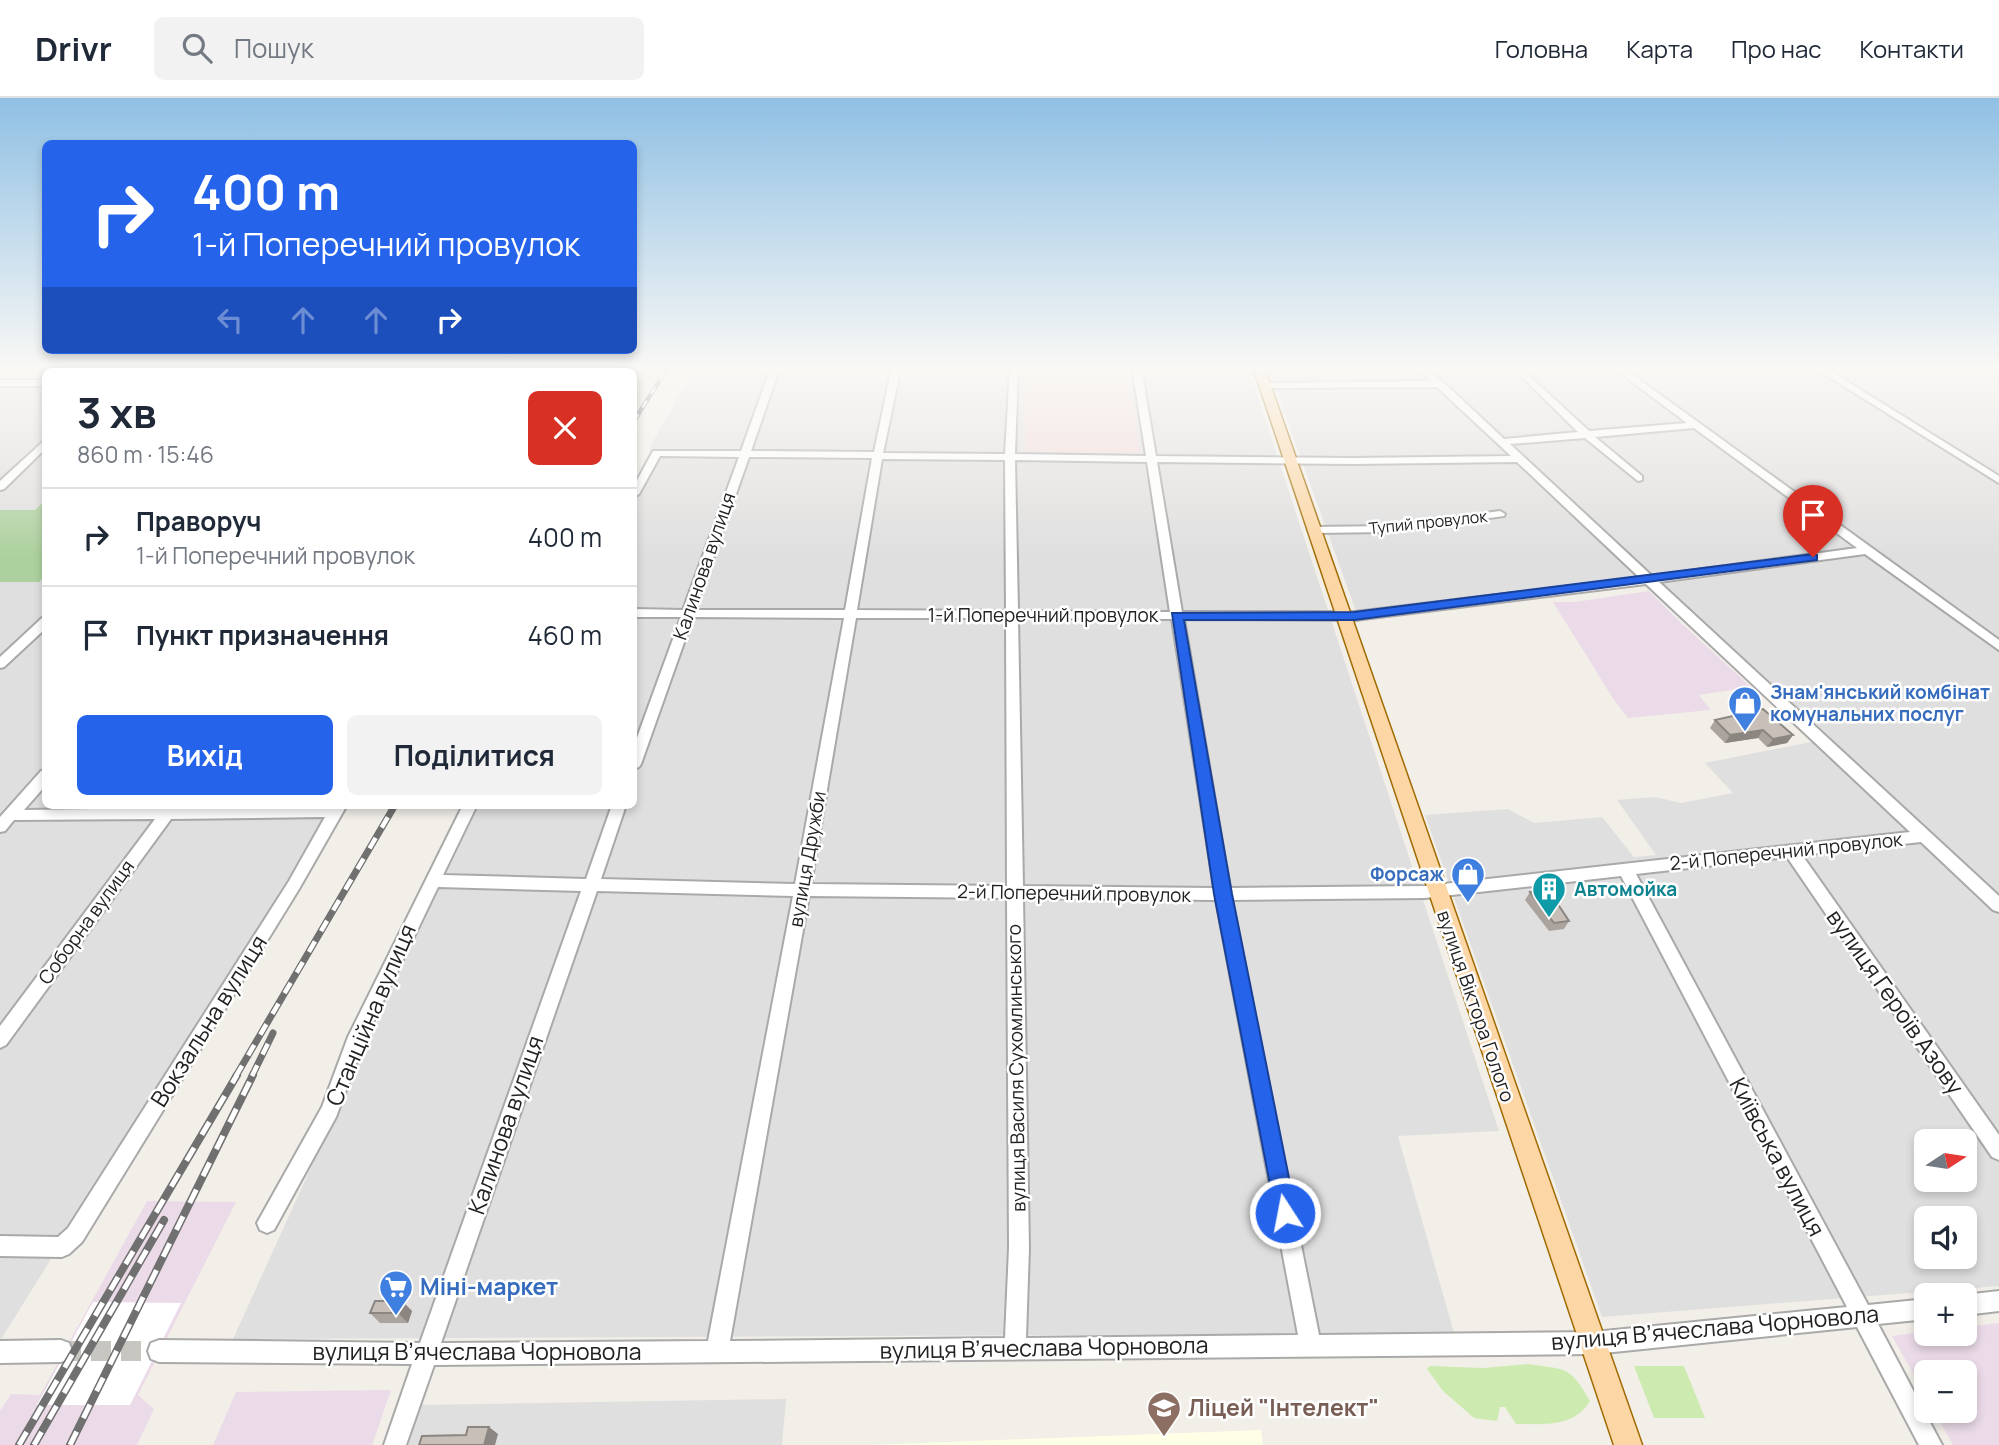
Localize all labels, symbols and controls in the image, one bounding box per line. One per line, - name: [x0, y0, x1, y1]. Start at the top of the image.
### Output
- search box: [154, 17, 644, 80]
- text: Drivr: [35, 26, 112, 71]
- icon: search: [178, 29, 216, 67]
- text: Пошук: [234, 30, 314, 66]
- text: Головна: [1495, 32, 1588, 65]
- text: Карта: [1626, 32, 1693, 65]
- text: Про нас: [1731, 32, 1822, 65]
- text: Контакти: [1860, 32, 1964, 65]
- text: 400 m: [192, 158, 340, 225]
- icon: right: [77, 168, 168, 259]
- text: 1-й Поперечний провулок: [192, 222, 580, 266]
- icon: left: [211, 301, 249, 339]
- icon: ahead: [284, 301, 322, 339]
- icon: ahead: [357, 301, 395, 339]
- icon: right: [430, 301, 468, 339]
- text: 3 хв: [77, 383, 157, 441]
- button: close: [528, 391, 602, 465]
- text: 860 m · 15:46: [77, 438, 214, 470]
- pin: [1783, 485, 1843, 557]
- street label: Калинова вулиця: [667, 489, 741, 643]
- icon: arrive: [1794, 496, 1832, 534]
- text: Праворуч: [136, 503, 261, 539]
- street label: Тупий провулок: [1368, 505, 1489, 539]
- icon: right: [77, 518, 115, 556]
- text: 400 m: [528, 519, 602, 555]
- text: 1-й Поперечний провулок: [136, 539, 415, 571]
- street label: 1-й Поперечний провулок: [928, 602, 1159, 628]
- icon: arrive: [77, 616, 115, 654]
- text: Пункт призначення: [136, 617, 389, 653]
- text: 460 m: [527, 617, 602, 653]
- place label: Знам'янський комбінат комунальних послуг: [1770, 679, 1990, 727]
- shop icon: Знам'янський комбінат комунальних послуг: [1726, 684, 1764, 733]
- button: Вихід: [77, 715, 333, 795]
- button: Поділитися: [347, 715, 602, 795]
- street label: вулиця Дружби: [782, 789, 832, 929]
- street label: 2-й Поперечний провулок: [1668, 826, 1904, 876]
- street label: Соборна вулиця: [32, 855, 140, 989]
- shop icon: Форсаж: [1449, 855, 1487, 904]
- place label: Форсаж: [1370, 861, 1444, 887]
- building icon: Автомойка: [1530, 870, 1568, 919]
- place label: Автомойка: [1574, 876, 1677, 902]
- street label: 2-й Поперечний провулок: [957, 878, 1192, 908]
- street label: вулиця Героїв Азову: [1820, 902, 1972, 1101]
- street label: вулиця Віктора Голого: [1431, 907, 1521, 1105]
- street label: Станційна вулиця: [317, 919, 423, 1111]
- street label: вулиця Василя Сухомлинського: [1000, 924, 1032, 1212]
- street label: Вокзальна вулиця: [142, 928, 274, 1112]
- street label: Калинова вулиця: [460, 1031, 551, 1218]
- street label: Київська вулиця: [1723, 1072, 1833, 1242]
- north arrow: [1914, 1129, 1978, 1192]
- map controls: [1914, 1129, 1977, 1423]
- position arrow: [1248, 1176, 1322, 1250]
- button: sound: [1914, 1206, 1977, 1269]
- supermarket icon: Міні-маркет: [377, 1268, 415, 1317]
- place label: Міні-маркет: [420, 1270, 558, 1302]
- button: +: [1914, 1283, 1977, 1346]
- street label: вулиця Вʼячеслава Чорновола: [1550, 1297, 1880, 1357]
- street label: вулиця Вʼячеслава Чорновола: [879, 1328, 1209, 1366]
- street label: вулиця Вʼячеслава Чорновола: [312, 1335, 642, 1367]
- button: −: [1914, 1360, 1977, 1423]
- school or university icon: Ліцей "Інтелект": [1145, 1389, 1183, 1438]
- place label: Ліцей "Інтелект": [1188, 1391, 1379, 1423]

